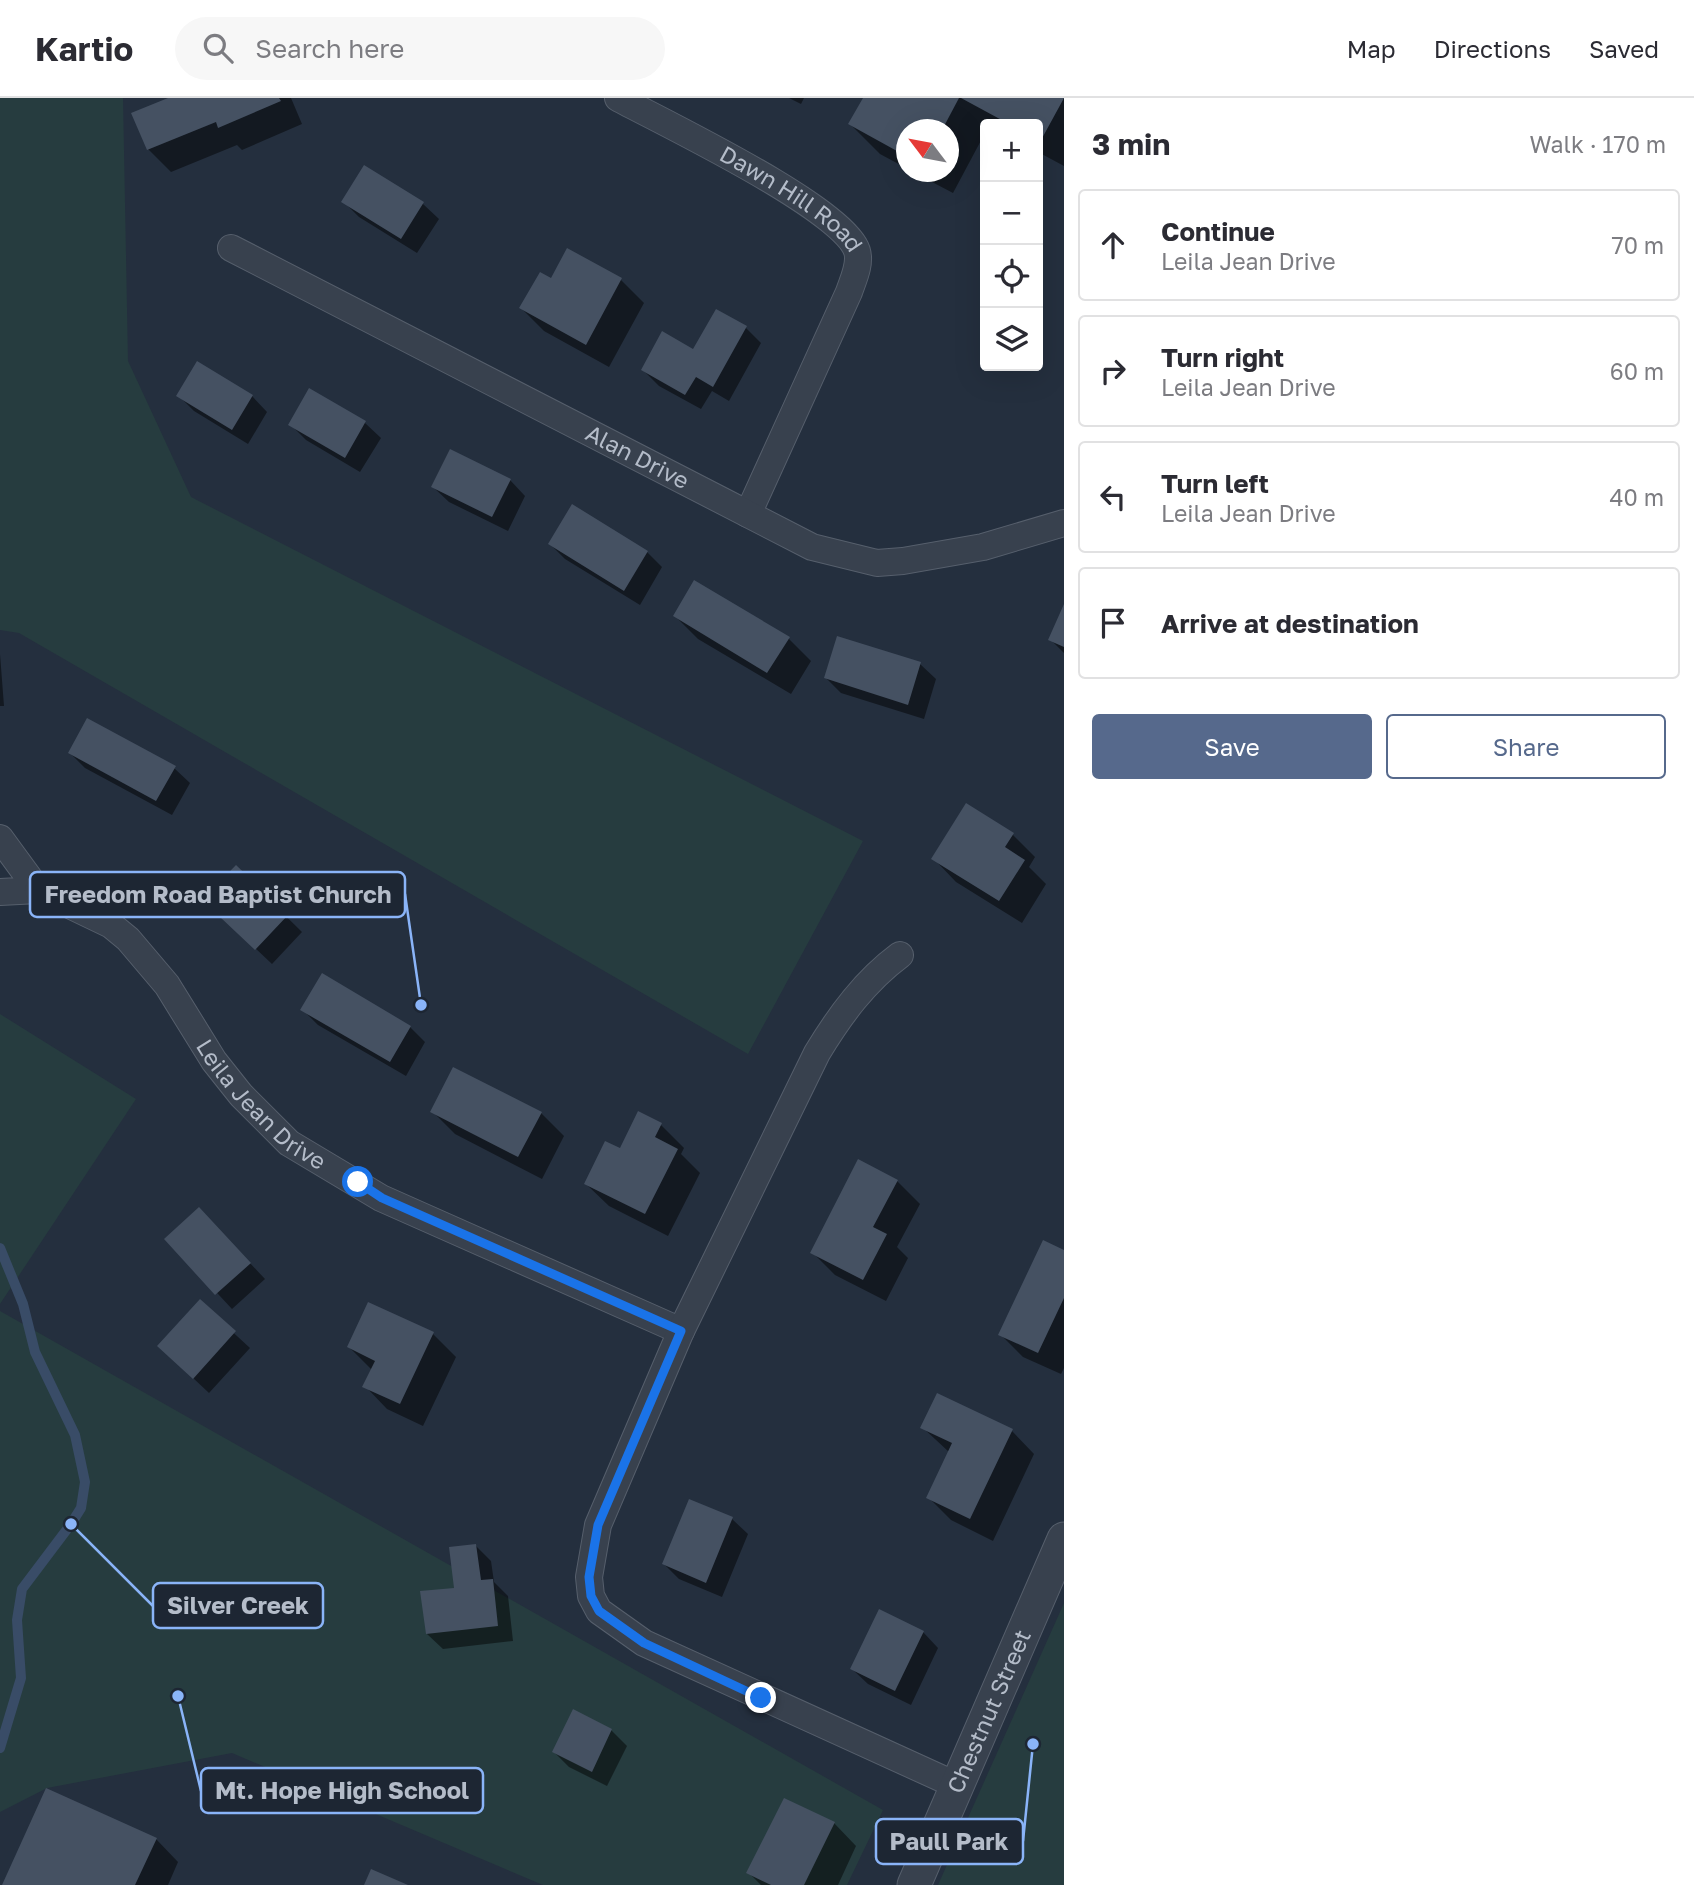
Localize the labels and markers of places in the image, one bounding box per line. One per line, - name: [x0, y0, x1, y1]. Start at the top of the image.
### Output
- callout: Freedom Road Baptist Church: [30, 872, 405, 917]
- callout: Silver Creek: [153, 1583, 323, 1628]
- callout: Mt. Hope High School: [201, 1768, 483, 1813]
- callout: Paull Park: [876, 1819, 1023, 1864]

